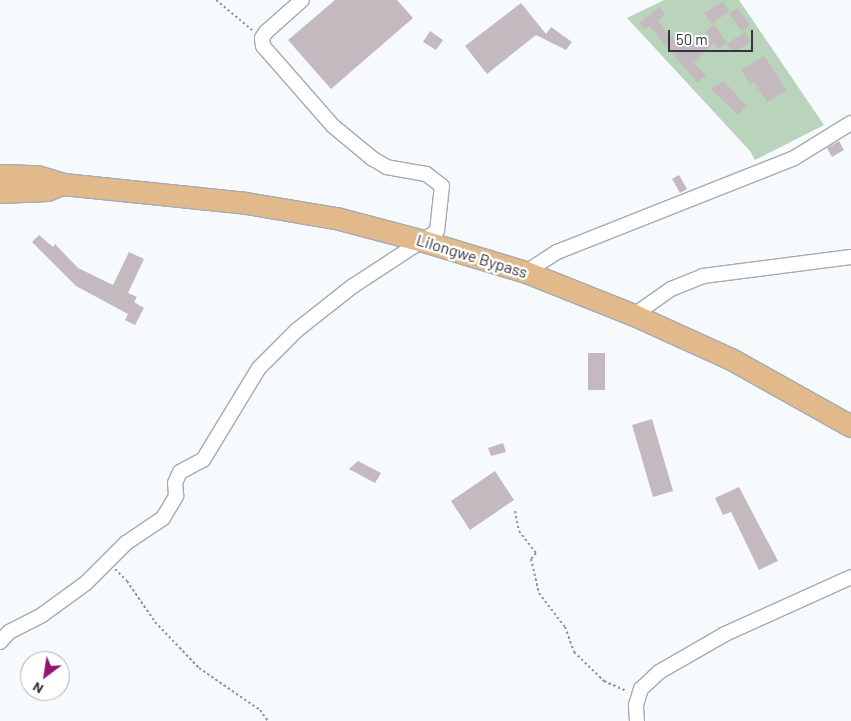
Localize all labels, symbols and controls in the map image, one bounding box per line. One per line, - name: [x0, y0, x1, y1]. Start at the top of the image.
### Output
- scale bar: [671, 20, 756, 52]
- text: 50 m: [676, 30, 708, 48]
- street label: Lilongwe Bypass: [414, 230, 530, 282]
- north arrow: [20, 651, 70, 701]
- text: N: [29, 679, 46, 698]

